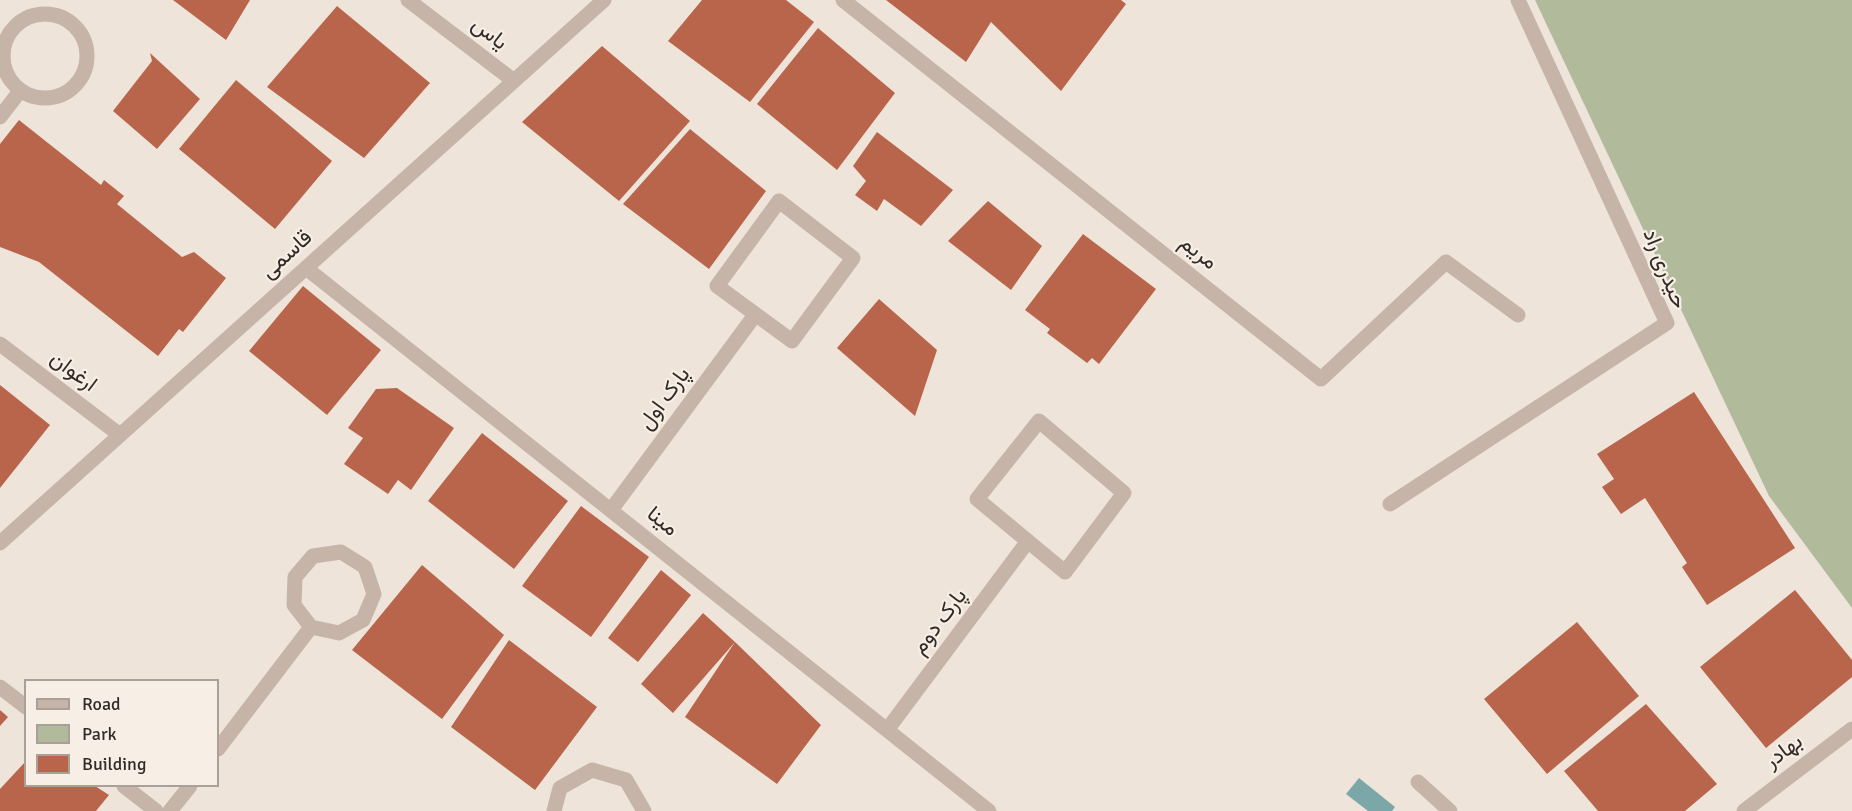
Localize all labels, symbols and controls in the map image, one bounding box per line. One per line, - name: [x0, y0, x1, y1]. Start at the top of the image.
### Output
- street label: یاس: [466, 12, 512, 56]
- street label: قاسمی: [256, 225, 318, 285]
- street label: حیدری راد: [1636, 225, 1692, 313]
- street label: مریم: [1174, 230, 1222, 276]
- street label: ارغوان: [44, 346, 102, 398]
- street label: پارک اول: [633, 362, 697, 436]
- street label: مینا: [641, 501, 683, 543]
- street label: پارک دوم: [907, 584, 973, 660]
- legend: [24, 679, 219, 787]
- text: Road: [82, 693, 121, 715]
- text: Park: [82, 723, 117, 745]
- street label: بهادر: [1760, 729, 1808, 775]
- text: Building: [82, 753, 146, 775]

